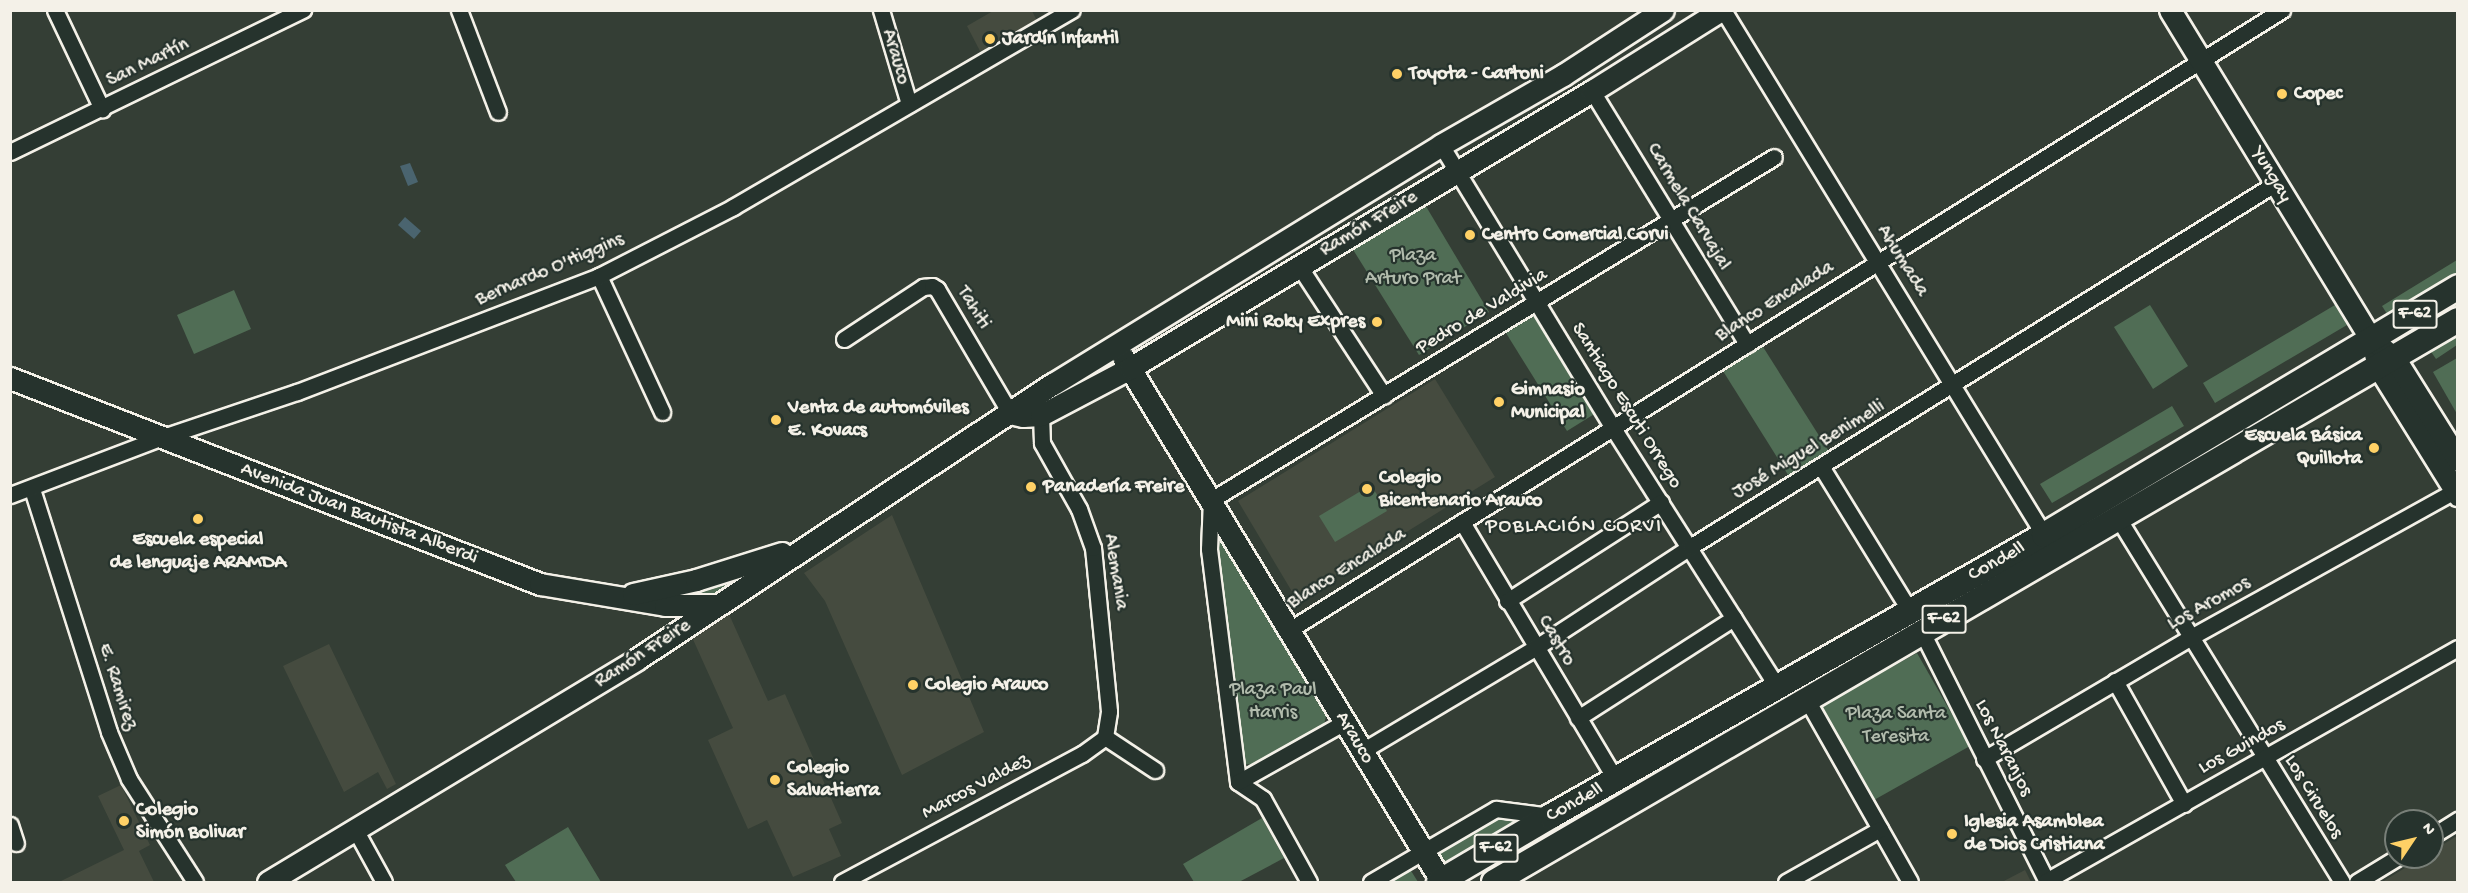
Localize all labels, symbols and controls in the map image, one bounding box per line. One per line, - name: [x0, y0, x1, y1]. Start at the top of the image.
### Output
- street label: Arauco: [875, 26, 915, 88]
- place label: Jardín Infantil: [1002, 27, 1119, 51]
- marker: Jardín Infantil: [983, 32, 997, 46]
- street label: San Martín: [103, 33, 193, 93]
- place label: Toyota - Cartoni: [1409, 62, 1544, 86]
- marker: Toyota - Cartoni: [1390, 67, 1404, 81]
- place label: Copec: [2294, 82, 2342, 106]
- marker: Copec: [2275, 87, 2289, 101]
- street label: Carmela Carvajal: [1641, 139, 1735, 275]
- street label: Yungay: [2245, 143, 2297, 207]
- street label: Ramón Freire: [1316, 185, 1422, 263]
- street label: Ahumada: [1871, 221, 1933, 301]
- place label: Centro Comercial Corvi: [1482, 223, 1669, 247]
- street label: Bernardo O'Higgins: [472, 228, 628, 312]
- marker: Centro Comercial Corvi: [1463, 228, 1477, 242]
- park label: Plaza Arturo Prat: [1365, 244, 1461, 291]
- street label: Blanco Encalada: [1711, 256, 1839, 348]
- street label: Pedro de Valdivia: [1412, 263, 1552, 361]
- street label: Tahiti: [951, 282, 995, 334]
- road number: F-62: [2392, 299, 2438, 329]
- place label: Mini Roky Expres: [1226, 310, 1365, 334]
- marker: Mini Roky Expres: [1370, 315, 1384, 329]
- street label: Santiago Escuti Orrego: [1565, 318, 1687, 494]
- place label: Gimnasio Municipal: [1511, 378, 1585, 425]
- marker: Gimnasio Municipal: [1492, 395, 1506, 409]
- street label: José Miguel Benimelli: [1728, 395, 1890, 505]
- place label: Venta de automóviles E. Kovacs: [788, 396, 969, 443]
- marker: Venta de automóviles E. Kovacs: [769, 413, 783, 427]
- place label: Escuela Básica Quillota: [2244, 424, 2362, 471]
- marker: Escuela Básica Quillota: [2367, 441, 2381, 455]
- street label: Avenida Juan Bautista Alberdi: [237, 458, 481, 570]
- place label: Colegio Bicentenario Arauco: [1379, 466, 1542, 513]
- place label: Panadería Freire: [1043, 475, 1184, 499]
- marker: Panadería Freire: [1024, 480, 1038, 494]
- marker: Colegio Bicentenario Arauco: [1360, 482, 1374, 496]
- marker: Escuela especial de lenguaje ARAMDA: [191, 512, 205, 526]
- district label: POBLACIÓN CORVI: [1485, 515, 1663, 541]
- street label: Blanco Encalada: [1283, 523, 1411, 615]
- place label: Escuela especial de lenguaje ARAMDA: [110, 528, 286, 575]
- street label: Alemania: [1097, 532, 1133, 612]
- street label: Condell: [1964, 537, 2030, 587]
- street label: Los Aromos: [2163, 571, 2255, 637]
- road number: F-62: [1922, 604, 1966, 634]
- street label: Castro: [1532, 611, 1580, 671]
- street label: Ramón Freire: [590, 614, 696, 694]
- street label: E. Ramirez: [92, 641, 142, 733]
- place label: Colegio Arauco: [925, 673, 1048, 697]
- marker: Colegio Arauco: [906, 678, 920, 692]
- park label: Plaza Paul Harris: [1229, 679, 1317, 726]
- street label: Los Naranjos: [1968, 696, 2038, 800]
- park label: Plaza Santa Teresita: [1846, 703, 1946, 750]
- street label: Arauco: [1329, 708, 1379, 768]
- street label: Los Guindos: [2195, 713, 2289, 781]
- street label: Marcos Valdez: [918, 749, 1034, 825]
- street label: Los Ciruelos: [2278, 751, 2348, 843]
- place label: Colegio Salvatierra: [787, 756, 880, 803]
- marker: Colegio Salvatierra: [768, 773, 782, 787]
- street label: Condell: [1542, 778, 1608, 828]
- place label: Colegio Simón Bolivar: [136, 798, 245, 845]
- north arrow: [2384, 809, 2444, 869]
- place label: Iglesia Asamblea de Dios Cristiana: [1964, 810, 2104, 857]
- marker: Colegio Simón Bolivar: [117, 814, 131, 828]
- text: N: [2417, 820, 2438, 839]
- marker: Iglesia Asamblea de Dios Cristiana: [1945, 827, 1959, 841]
- road number: F-62: [1474, 833, 1518, 863]

